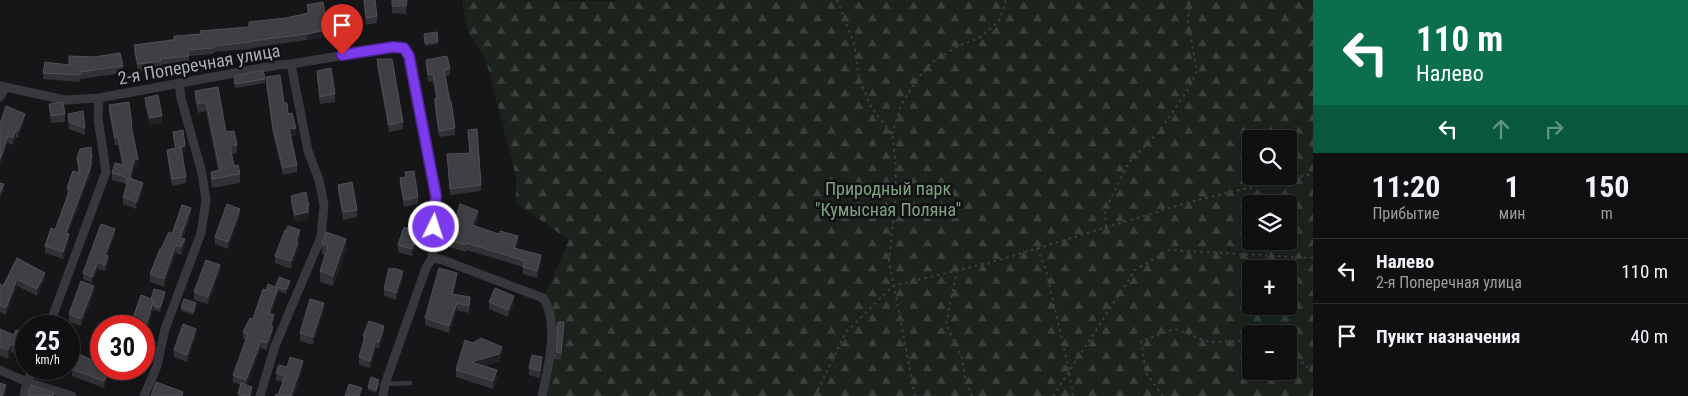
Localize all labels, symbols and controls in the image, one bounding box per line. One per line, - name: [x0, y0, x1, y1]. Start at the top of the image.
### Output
- pin: [321, 4, 363, 55]
- icon: arrive: [328, 11, 356, 39]
- text: 110 m: [1416, 19, 1503, 60]
- icon: left: [1333, 20, 1398, 85]
- street label: 2-я Поперечная улица: [116, 39, 282, 89]
- text: Налево: [1416, 61, 1484, 86]
- icon: left: [1434, 115, 1462, 143]
- icon: ahead: [1487, 115, 1515, 143]
- icon: right: [1540, 115, 1568, 143]
- map controls: [1242, 130, 1297, 380]
- button: search: [1242, 130, 1297, 185]
- text: 11:20: [1372, 169, 1440, 204]
- text: 1: [1505, 169, 1520, 204]
- text: 150: [1584, 169, 1629, 204]
- park label: Природный парк "Кумысная Поляна": [815, 178, 961, 220]
- button: layers: [1242, 195, 1297, 250]
- position arrow: [407, 200, 459, 252]
- text: Прибытие: [1372, 204, 1439, 223]
- text: мин: [1499, 204, 1525, 223]
- text: m: [1601, 204, 1613, 223]
- text: Налево: [1376, 250, 1434, 273]
- icon: left: [1333, 257, 1361, 285]
- button: +: [1242, 260, 1297, 315]
- text: 110 m: [1621, 260, 1668, 283]
- text: 2-я Поперечная улица: [1376, 273, 1522, 292]
- speed limit sign: 30: [90, 315, 155, 380]
- icon: arrive: [1333, 322, 1361, 350]
- button: −: [1242, 325, 1297, 380]
- text: Пункт назначения: [1376, 325, 1520, 348]
- text: 40 m: [1631, 325, 1668, 348]
- text: 25: [35, 327, 60, 356]
- text: km/h: [35, 353, 60, 367]

